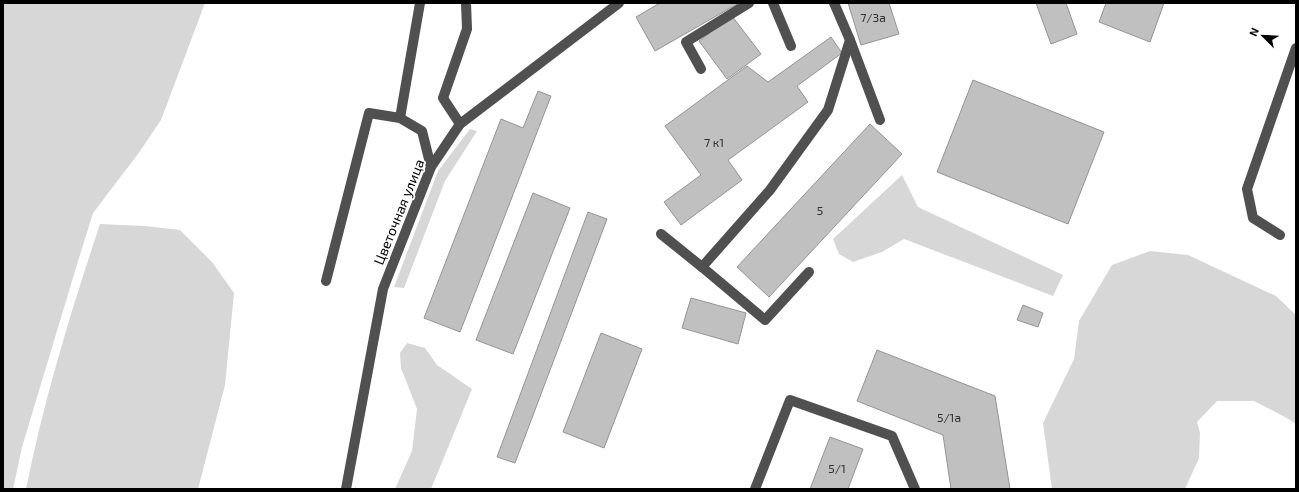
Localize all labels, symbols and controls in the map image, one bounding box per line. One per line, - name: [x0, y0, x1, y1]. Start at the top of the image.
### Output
- house number: 7/3а: [860, 10, 886, 24]
- north arrow: [1243, 16, 1283, 56]
- text: N: [1246, 25, 1261, 38]
- house number: 7 к1: [704, 135, 724, 149]
- street label: Цветочная улица: [370, 156, 428, 267]
- house number: 5: [817, 203, 823, 217]
- house number: 5/1а: [937, 410, 961, 424]
- house number: 5/1: [828, 461, 846, 475]

